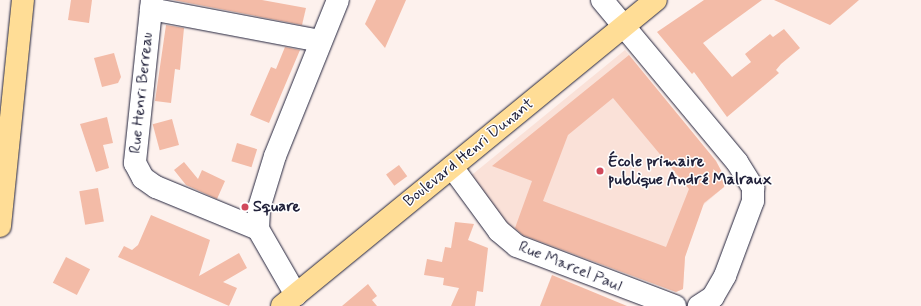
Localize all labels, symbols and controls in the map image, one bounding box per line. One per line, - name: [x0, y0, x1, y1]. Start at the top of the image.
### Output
- street label: Rue Henri Berreau: [126, 29, 158, 157]
- street label: Boulevard Henri Dunant: [398, 93, 540, 213]
- place label: École primaire publique André Malraux: [608, 152, 772, 190]
- marker: École primaire publique André Malraux: [595, 166, 605, 176]
- place label: Square: [253, 197, 300, 217]
- marker: Square: [240, 202, 250, 212]
- street label: Rue Marcel Paul: [517, 238, 623, 296]

